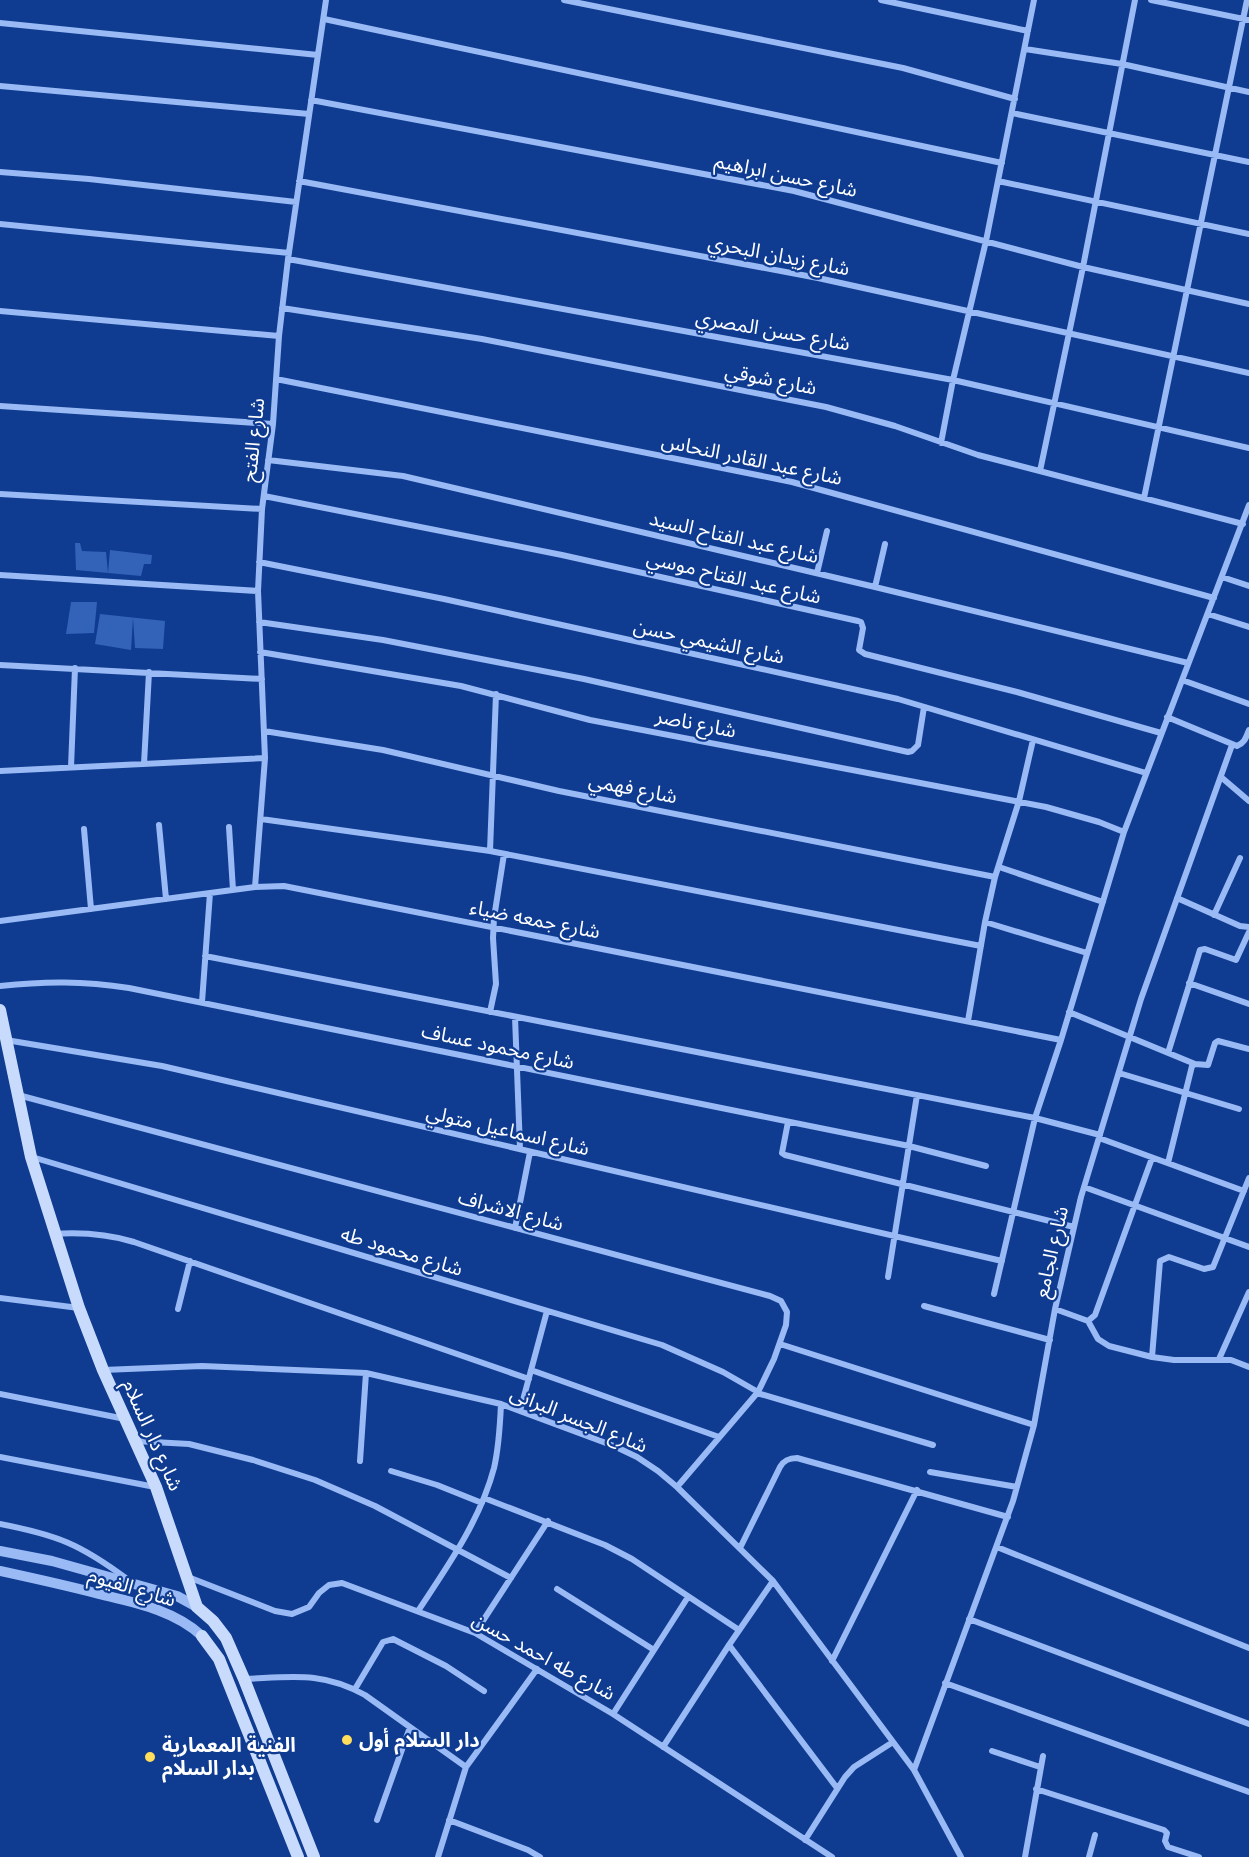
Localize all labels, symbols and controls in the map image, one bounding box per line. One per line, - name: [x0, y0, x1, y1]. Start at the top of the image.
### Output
- street label: شارع حسن ابراهيم: [712, 147, 860, 205]
- street label: شارع زيدان البحري: [705, 229, 852, 284]
- street label: شارع حسن المصري: [693, 304, 852, 359]
- street label: شارع شوقي: [722, 357, 819, 403]
- street label: شارع الفتح: [236, 397, 272, 484]
- street label: شارع عبد القادر النحاس: [659, 427, 845, 493]
- street label: شارع عبد الفتاح السيد: [646, 505, 821, 571]
- street label: شارع عبد الفتاح موسي: [644, 544, 824, 612]
- street label: شارع الشيمي حسن: [631, 612, 787, 672]
- street label: شارع ناصر: [652, 702, 738, 745]
- street label: شارع فهمي: [586, 767, 679, 812]
- street label: شارع جمعه ضياء: [467, 894, 602, 946]
- street label: شارع محمود عساف: [419, 1017, 577, 1077]
- street label: شارع اسماعيل متولي: [423, 1099, 592, 1164]
- street label: شارع الاشراف: [455, 1183, 567, 1238]
- street label: شارع الجامع: [1028, 1203, 1076, 1301]
- street label: شارع محمود طه: [337, 1220, 466, 1284]
- street label: شارع دار السلام: [115, 1375, 189, 1496]
- street label: شارع الجسر البرانى: [506, 1380, 652, 1460]
- street label: شارع الفيوم: [84, 1561, 179, 1615]
- street label: شارع طه احمد حسن: [467, 1606, 620, 1708]
- place label: دار السلام أول: [359, 1727, 480, 1755]
- place label: الفنية المعمارية بدار السلام: [162, 1732, 296, 1783]
- marker: دار السلام أول: [340, 1733, 354, 1747]
- marker: الفنية المعمارية بدار السلام: [143, 1750, 157, 1764]

